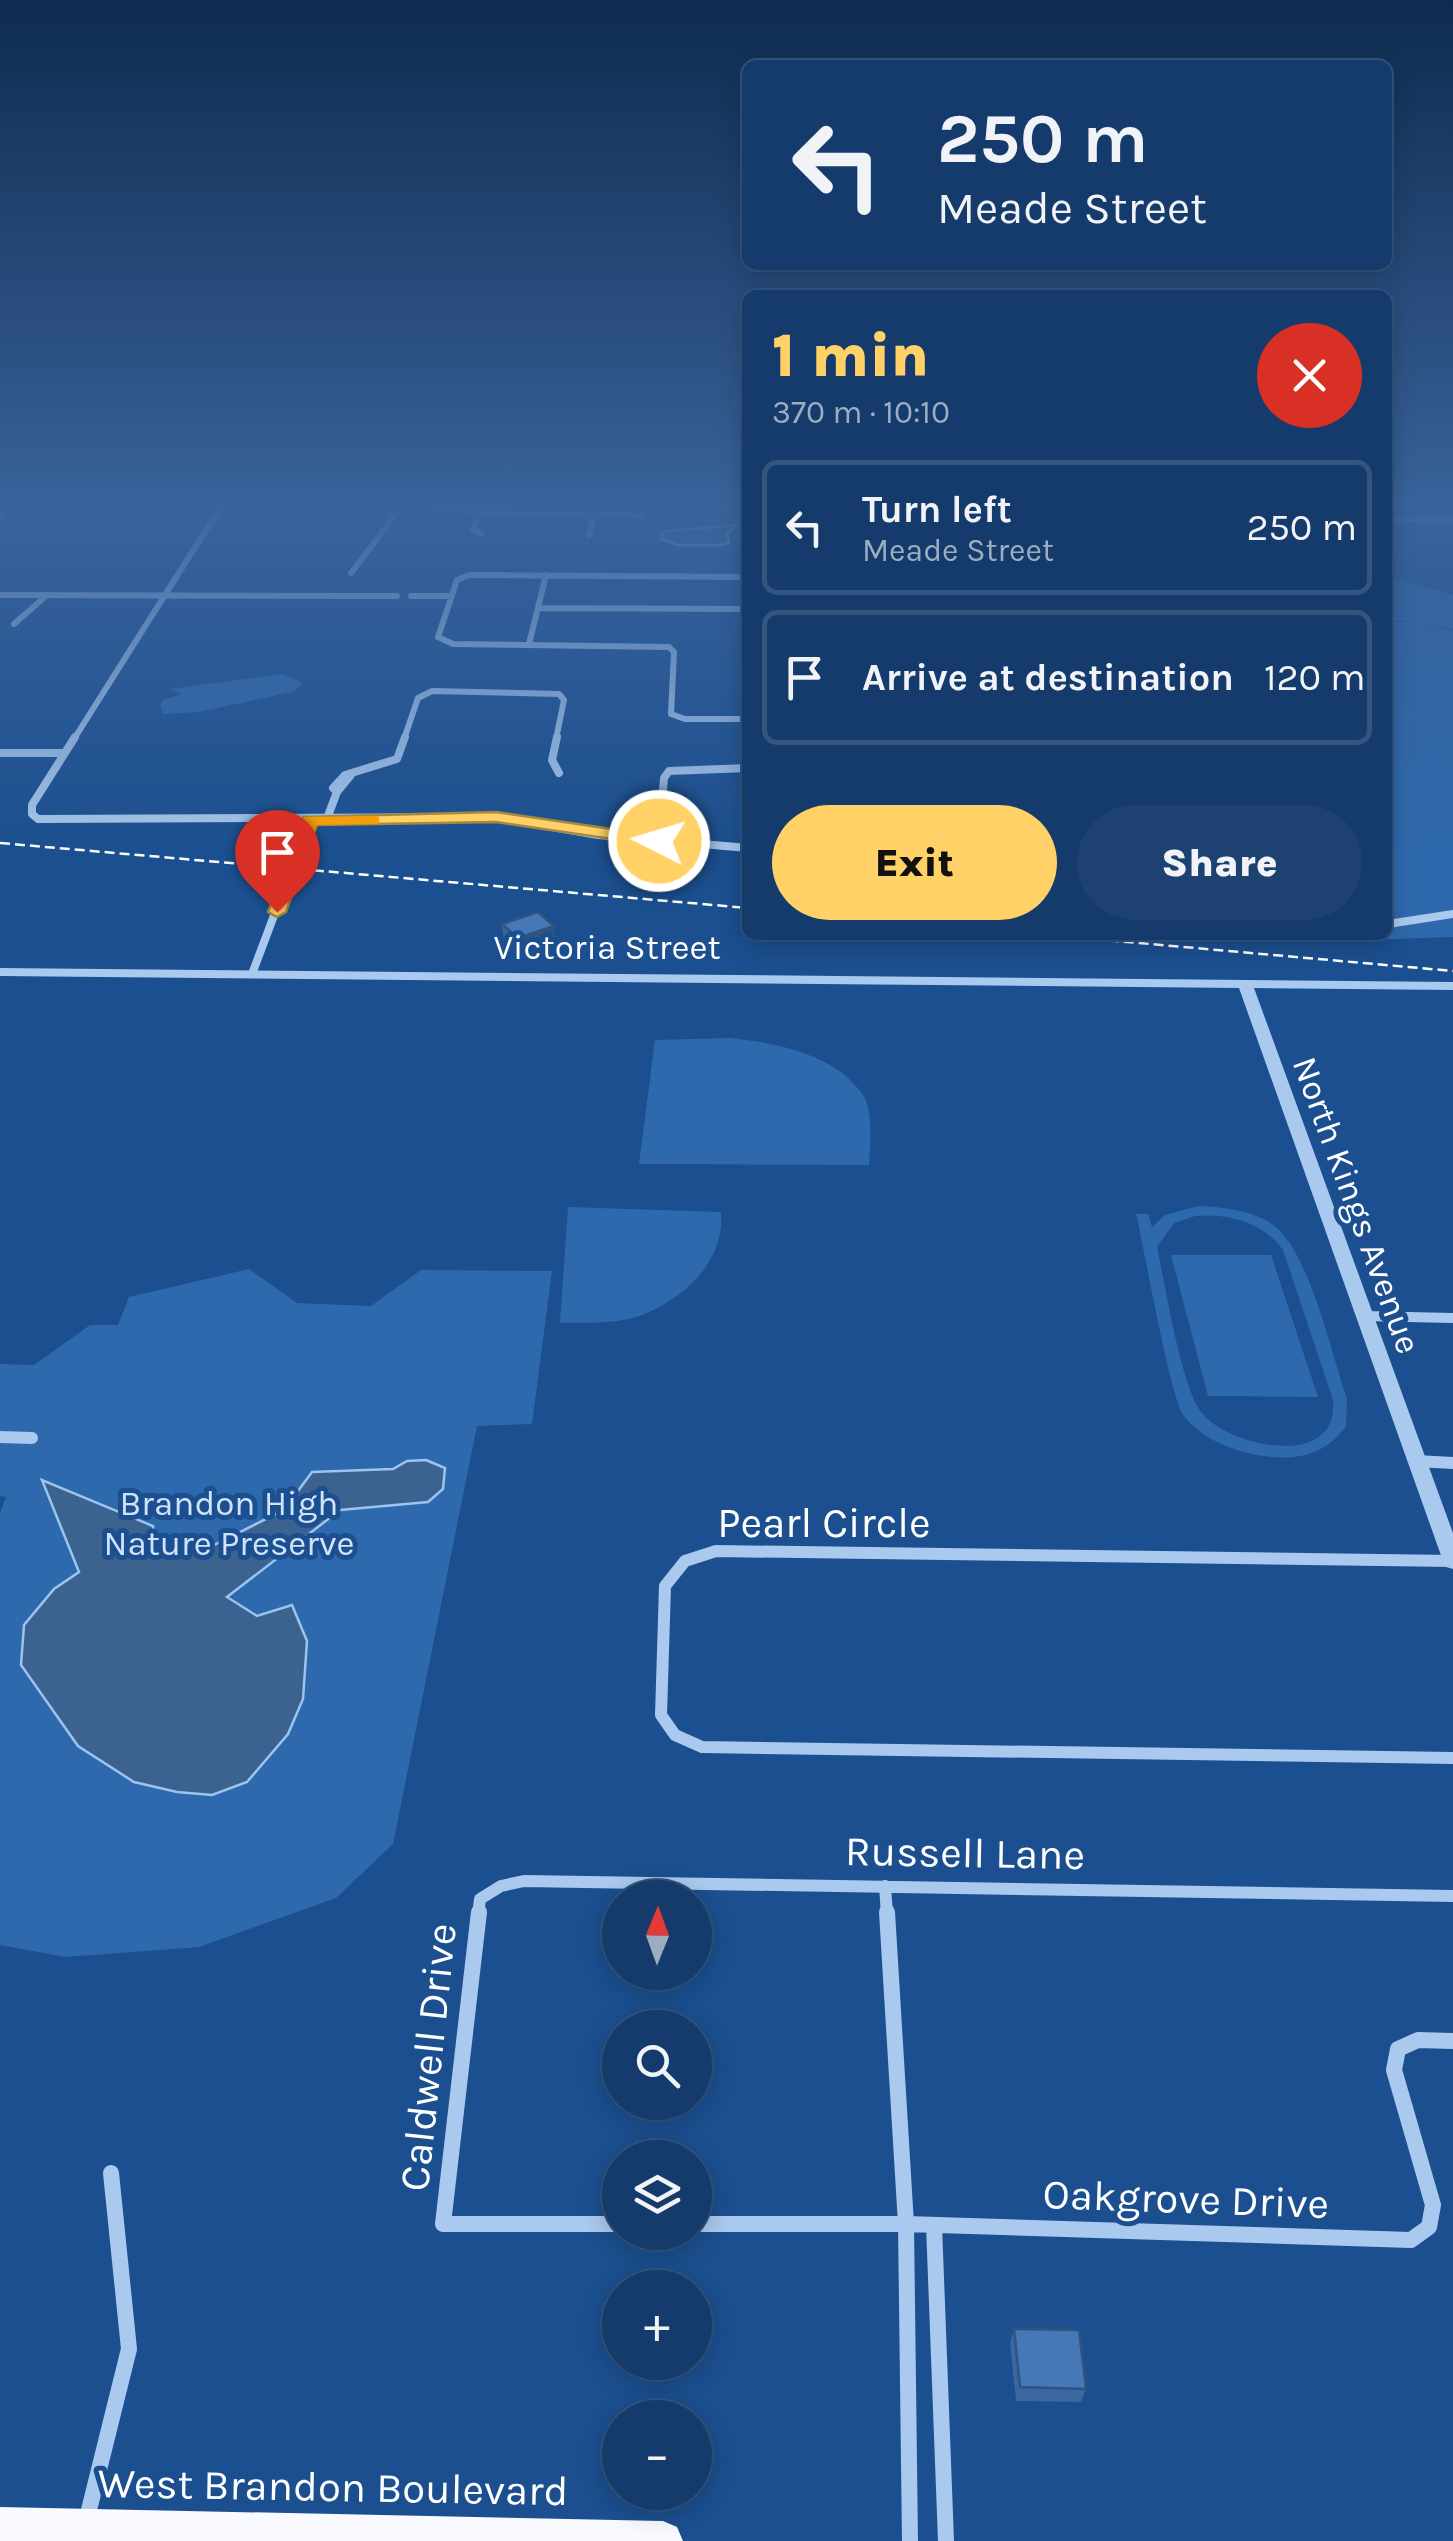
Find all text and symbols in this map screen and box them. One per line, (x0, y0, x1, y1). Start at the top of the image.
text: 250 m (937, 98, 1149, 180)
icon: left (772, 100, 902, 230)
text: Meade Street (937, 182, 1207, 234)
text: 1 min (772, 321, 929, 391)
button: close (1257, 323, 1362, 428)
text: 370 m · 10:10 (772, 394, 950, 431)
text: Turn left (862, 487, 1012, 532)
icon: left (777, 500, 832, 555)
text: 250 m (1246, 505, 1357, 550)
text: Meade Street (862, 532, 1054, 569)
icon: arrive (777, 650, 832, 705)
text: Arrive at destination (862, 655, 1234, 700)
text: 120 m (1264, 655, 1366, 700)
position arrow (607, 789, 711, 893)
button: Exit (772, 805, 1057, 920)
button: Share (1077, 805, 1362, 920)
pin (235, 810, 320, 913)
icon: arrive (250, 825, 305, 880)
street label: Victoria Street (493, 927, 721, 968)
street label: North Kings Avenue (1284, 1051, 1429, 1359)
park label: Brandon High Nature Preserve (103, 1483, 355, 1564)
street label: Pearl Circle (717, 1498, 931, 1548)
street label: Russell Lane (845, 1826, 1085, 1880)
north arrow (602, 1880, 712, 1990)
map controls (602, 1880, 712, 2510)
street label: Caldwell Drive (389, 1921, 467, 2194)
button: search (602, 2010, 712, 2120)
button: layers (602, 2140, 712, 2250)
street label: Oakgrove Drive (1042, 2169, 1330, 2229)
button: + (602, 2270, 712, 2380)
button: − (602, 2400, 712, 2510)
street label: West Brandon Boulevard (97, 2458, 569, 2516)

